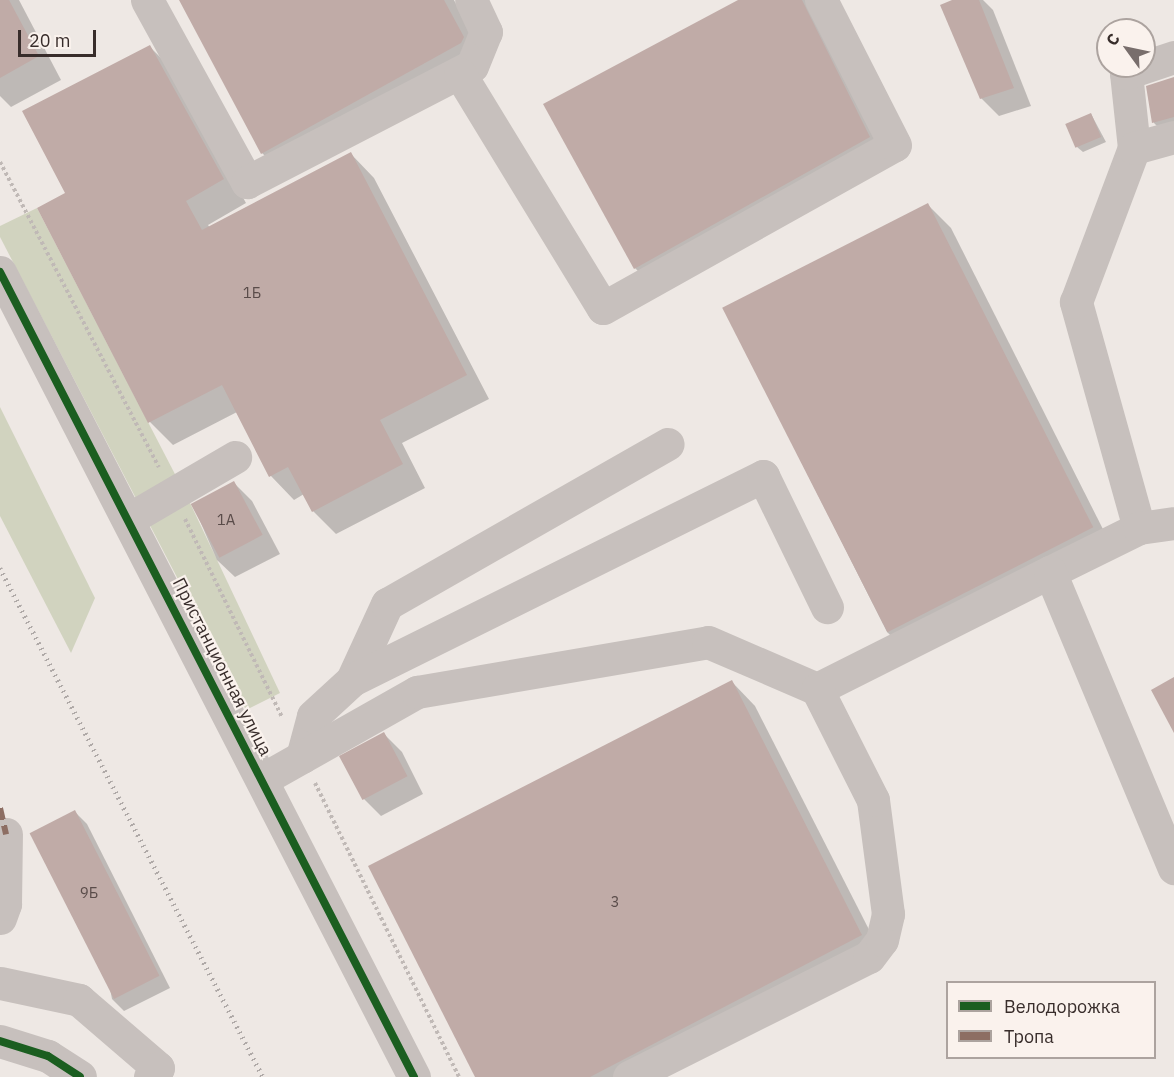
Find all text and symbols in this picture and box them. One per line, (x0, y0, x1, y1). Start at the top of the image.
scale bar (21, 18, 99, 56)
north arrow (1096, 18, 1156, 78)
text: 20 m (29, 29, 71, 52)
text: С (1101, 29, 1124, 49)
house number: 1Б (243, 284, 261, 302)
house number: 1А (217, 511, 235, 529)
street label: Пристанционная улица (168, 574, 276, 760)
house number: 9Б (80, 884, 98, 902)
house number: 3 (611, 893, 619, 911)
legend (946, 981, 1156, 1059)
text: Велодорожка (1004, 995, 1120, 1018)
text: Тропа (1004, 1025, 1054, 1048)

